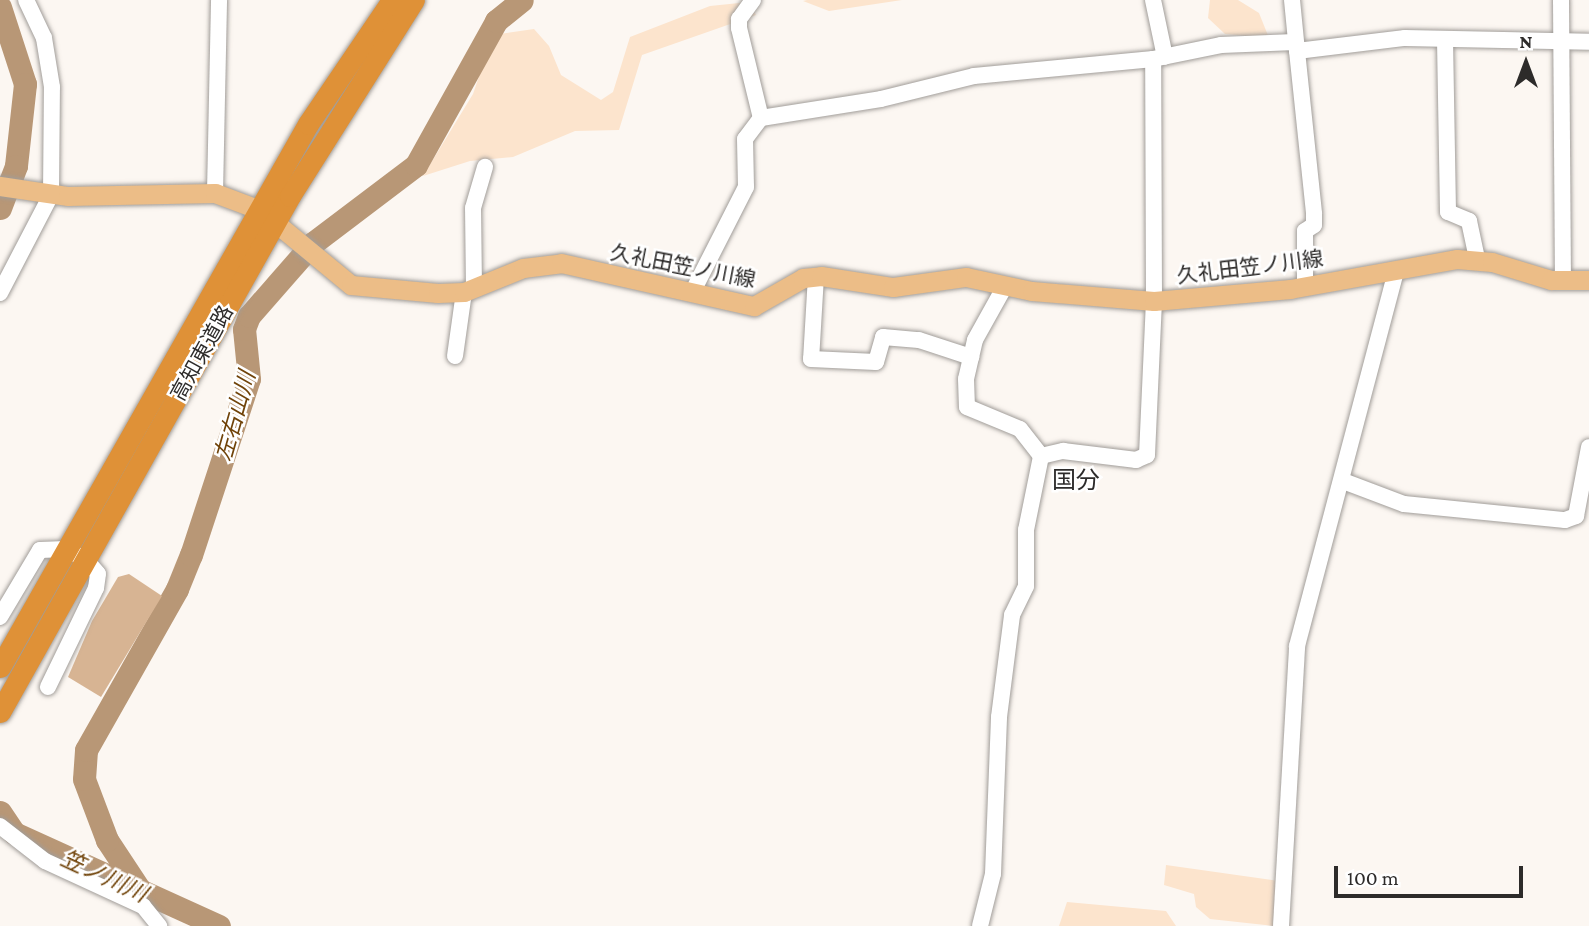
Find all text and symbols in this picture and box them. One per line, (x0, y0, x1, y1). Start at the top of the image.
north arrow (1491, 28, 1561, 98)
text: N (1520, 31, 1532, 52)
street label: 久礼田笠ノ川線 (608, 240, 758, 292)
street label: 久礼田笠ノ川線 (1176, 246, 1324, 288)
street label: 高知東道路 (166, 301, 238, 405)
water label: 左右山川 (209, 368, 261, 464)
district label: 国分 (1052, 466, 1100, 494)
water label: 笠ノ川川 (56, 844, 152, 908)
scale bar (1337, 852, 1526, 896)
text: 100 m (1347, 866, 1399, 890)

